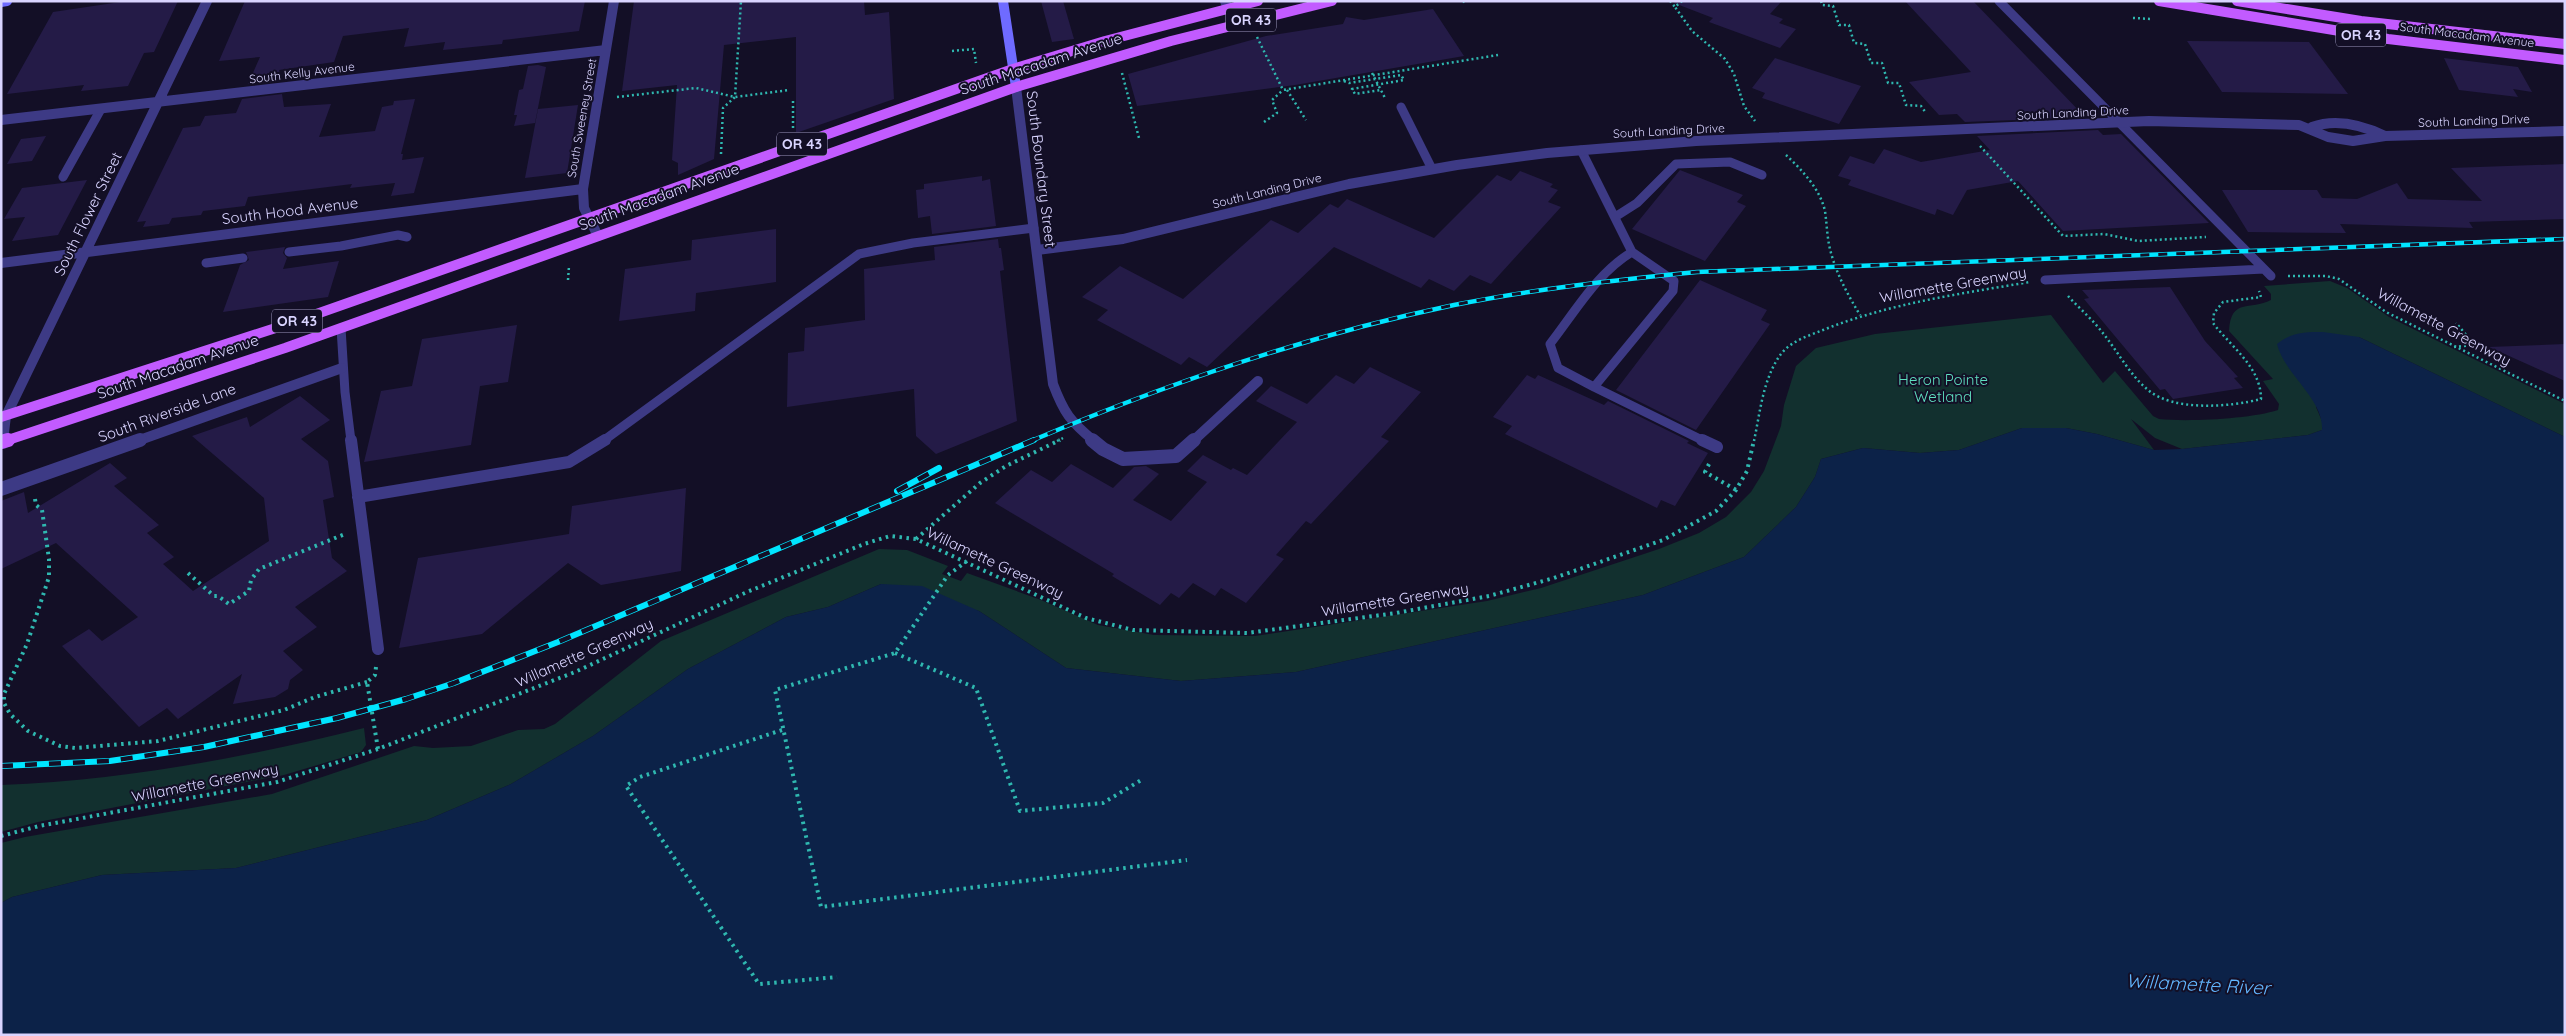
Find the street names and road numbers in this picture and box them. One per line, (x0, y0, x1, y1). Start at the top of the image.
road number: OR 43 (1226, 8, 1276, 32)
street label: South Macadam Avenue (2399, 19, 2535, 50)
road number: OR 43 (2336, 24, 2386, 46)
street label: South Macadam Avenue (957, 28, 1124, 99)
street label: South Sweeney Street (564, 57, 599, 179)
street label: South Kelly Avenue (248, 59, 356, 86)
street label: South Boundary Street (1022, 90, 1061, 248)
street label: South Landing Drive (2017, 102, 2130, 123)
street label: South Landing Drive (2418, 111, 2530, 130)
street label: South Landing Drive (1613, 120, 1726, 141)
road number: OR 43 (777, 132, 827, 156)
street label: South Flower Street (49, 149, 126, 279)
street label: South Macadam Avenue (576, 159, 742, 234)
street label: South Landing Drive (1211, 170, 1323, 211)
street label: South Hood Avenue (221, 193, 359, 228)
street label: Willamette Greenway (1878, 262, 2028, 307)
street label: Willamette Greenway (2374, 283, 2514, 370)
road number: OR 43 (272, 310, 322, 332)
street label: South Macadam Avenue (95, 330, 261, 403)
street label: South Riverside Lane (95, 379, 238, 446)
street label: Willamette Greenway (924, 522, 1067, 603)
street label: Willamette Greenway (1320, 578, 1470, 621)
street label: Willamette Greenway (512, 614, 656, 692)
street label: Willamette Greenway (130, 759, 280, 806)

